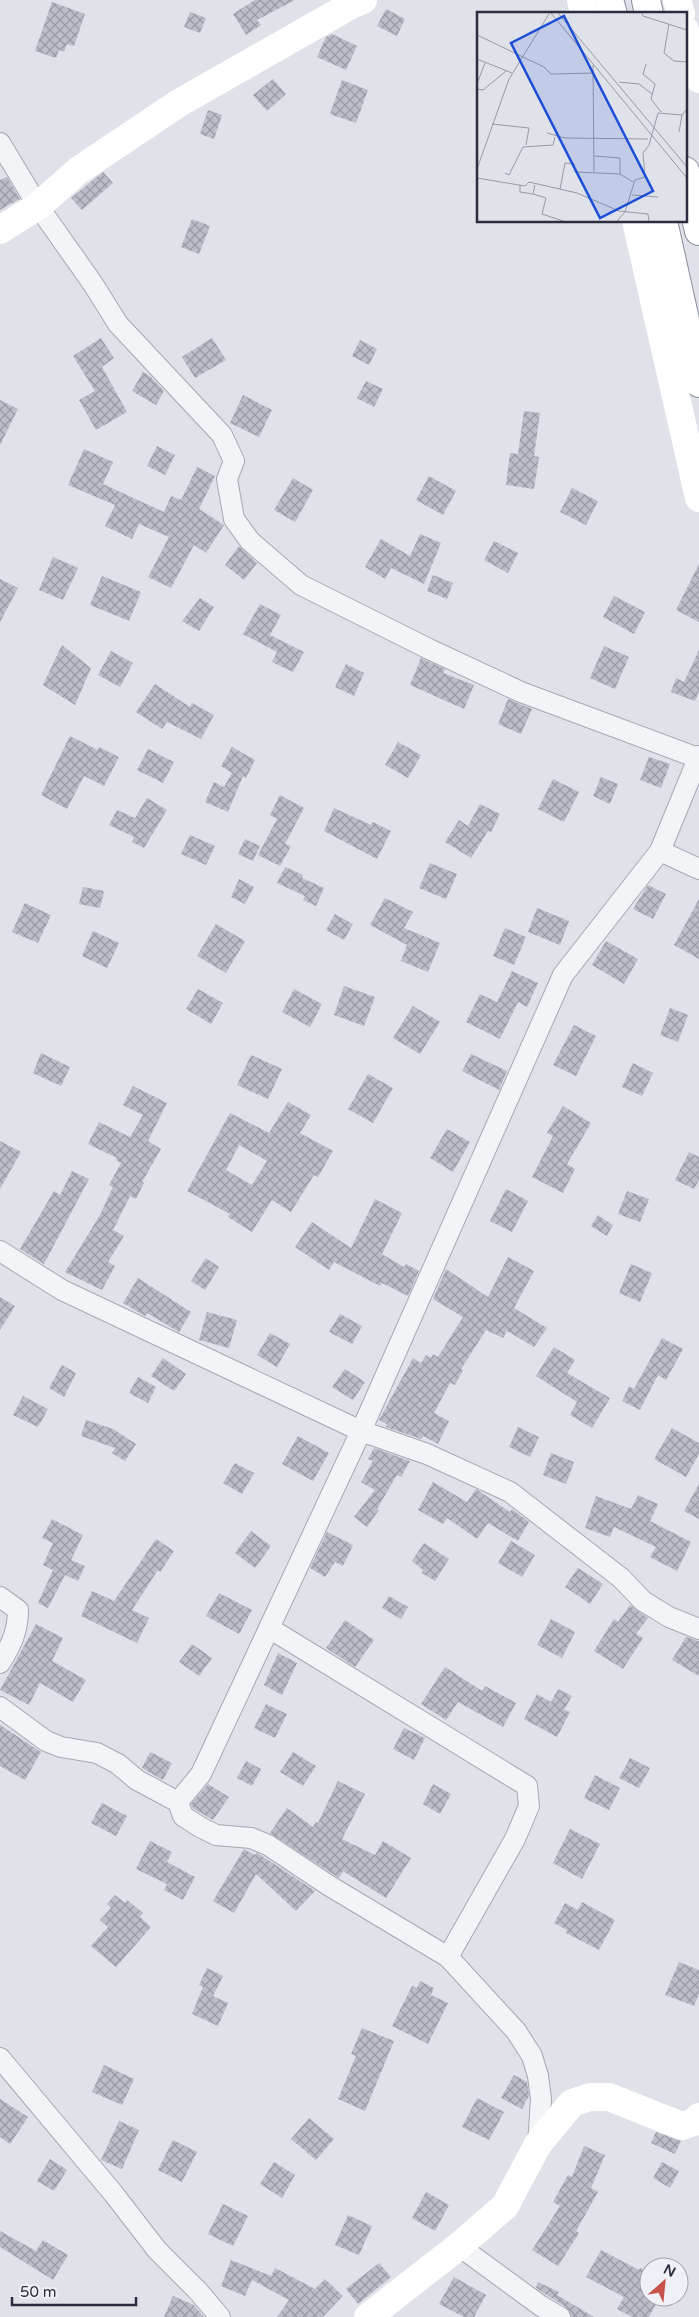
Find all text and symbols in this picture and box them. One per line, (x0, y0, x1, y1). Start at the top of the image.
inset map (477, 12, 686, 222)
north arrow (639, 2257, 689, 2307)
text: N (661, 2261, 679, 2281)
scale bar (12, 2274, 136, 2306)
text: 50 m (20, 2283, 57, 2301)

